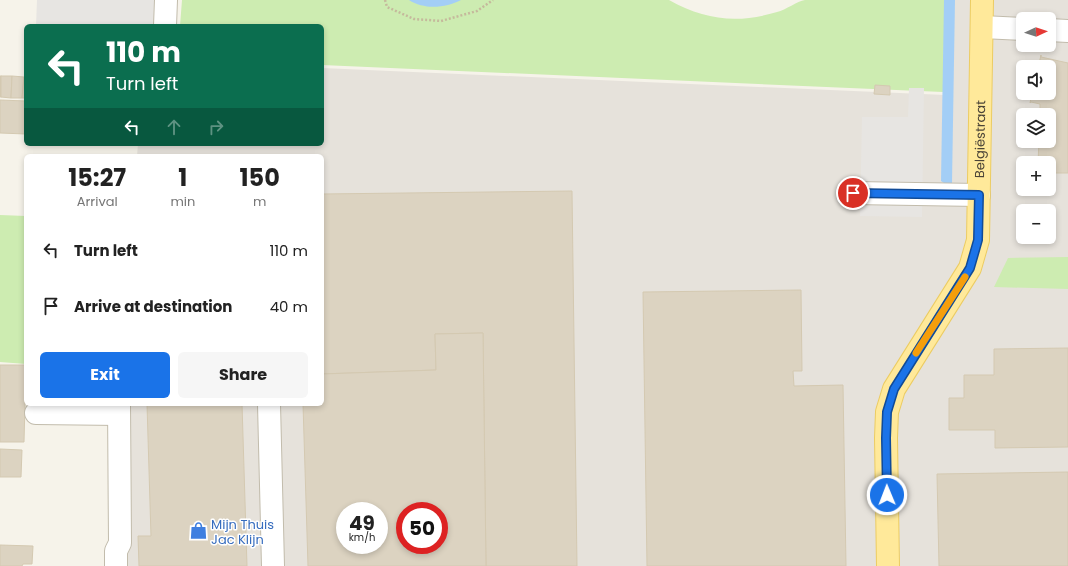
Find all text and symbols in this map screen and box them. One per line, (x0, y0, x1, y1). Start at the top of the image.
north arrow (1016, 12, 1056, 52)
map controls (1016, 12, 1056, 244)
text: 110 m (106, 33, 181, 72)
icon: left (40, 40, 92, 92)
button: sound (1016, 60, 1056, 100)
text: Turn left (106, 71, 178, 96)
street label: Belgiëstraat (970, 100, 990, 178)
button: layers (1016, 108, 1056, 148)
icon: left (121, 116, 143, 138)
icon: ahead (163, 116, 185, 138)
icon: right (205, 116, 227, 138)
button: + (1016, 156, 1056, 196)
text: 15:27 (68, 161, 126, 194)
text: 1 (178, 161, 187, 194)
text: 150 (240, 161, 280, 194)
pin (836, 176, 870, 210)
icon: arrive (842, 182, 864, 204)
text: Arrival (77, 192, 118, 211)
text: min (170, 192, 195, 211)
text: m (253, 192, 266, 211)
button: − (1016, 204, 1056, 244)
icon: left (40, 239, 62, 261)
text: Turn left (74, 240, 138, 261)
text: 110 m (270, 240, 308, 261)
icon: arrive (40, 295, 62, 317)
text: Arrive at destination (74, 296, 232, 317)
text: 40 m (270, 296, 308, 317)
button: Exit (40, 352, 170, 398)
button: Share (178, 352, 308, 398)
position arrow (866, 474, 908, 516)
speed limit sign: 50 (396, 502, 448, 554)
text: 49 (349, 509, 375, 537)
place label: Mijn Thuis Jac Klijn (211, 515, 274, 549)
shop icon: Mijn Thuis Jac Klijn (188, 521, 208, 541)
text: km/h (349, 530, 375, 545)

